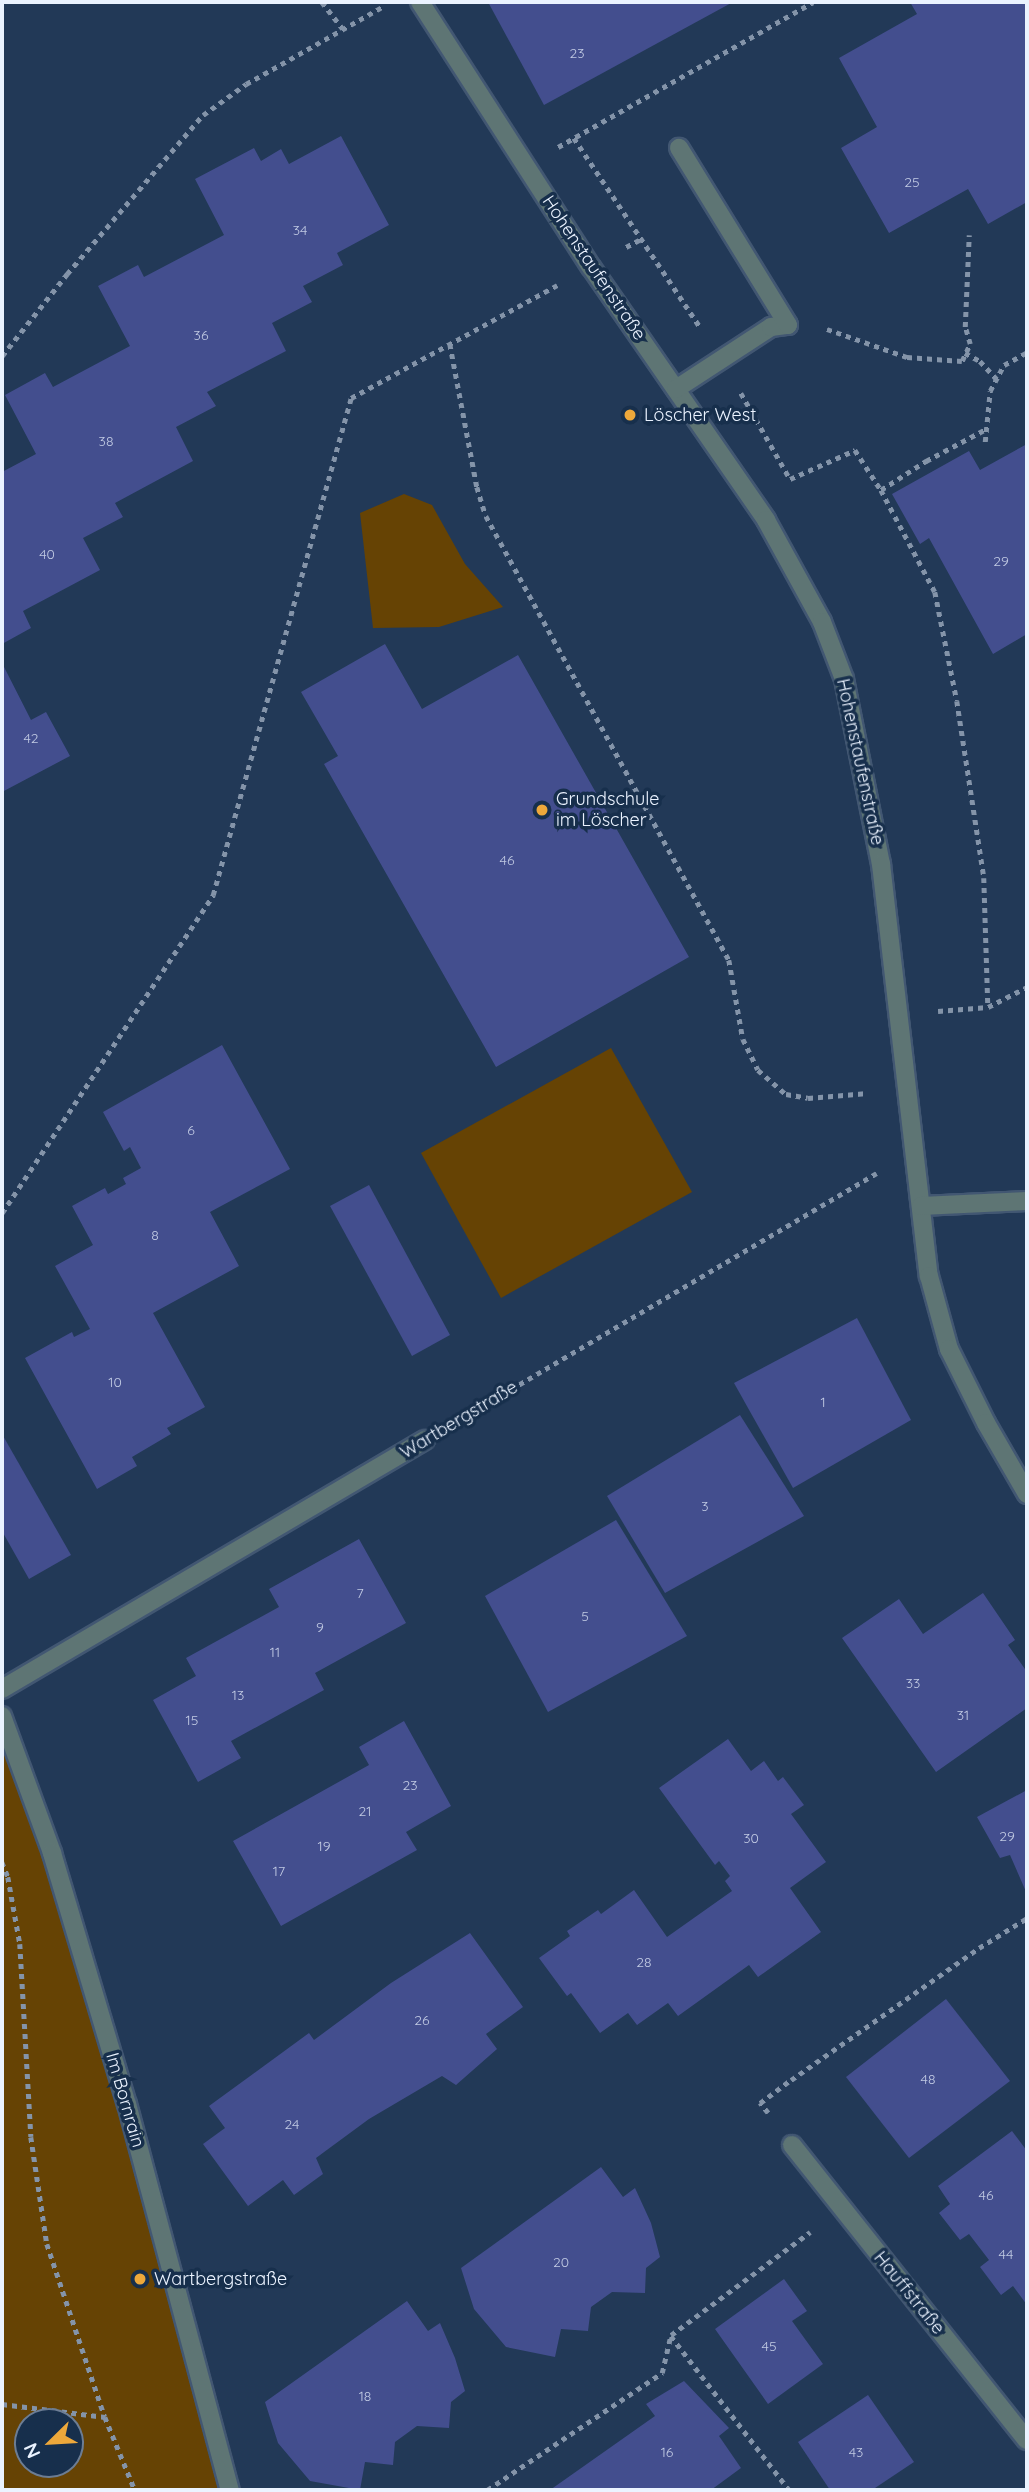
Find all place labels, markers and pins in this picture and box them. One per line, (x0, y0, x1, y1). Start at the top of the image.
place label: Löscher West (644, 404, 756, 426)
marker: Löscher West (622, 407, 638, 423)
place label: Grundschule im Löscher (556, 789, 659, 832)
marker: Grundschule im Löscher (534, 802, 550, 818)
place label: Wartbergstraße (154, 2268, 287, 2290)
marker: Wartbergstraße (132, 2271, 148, 2287)

